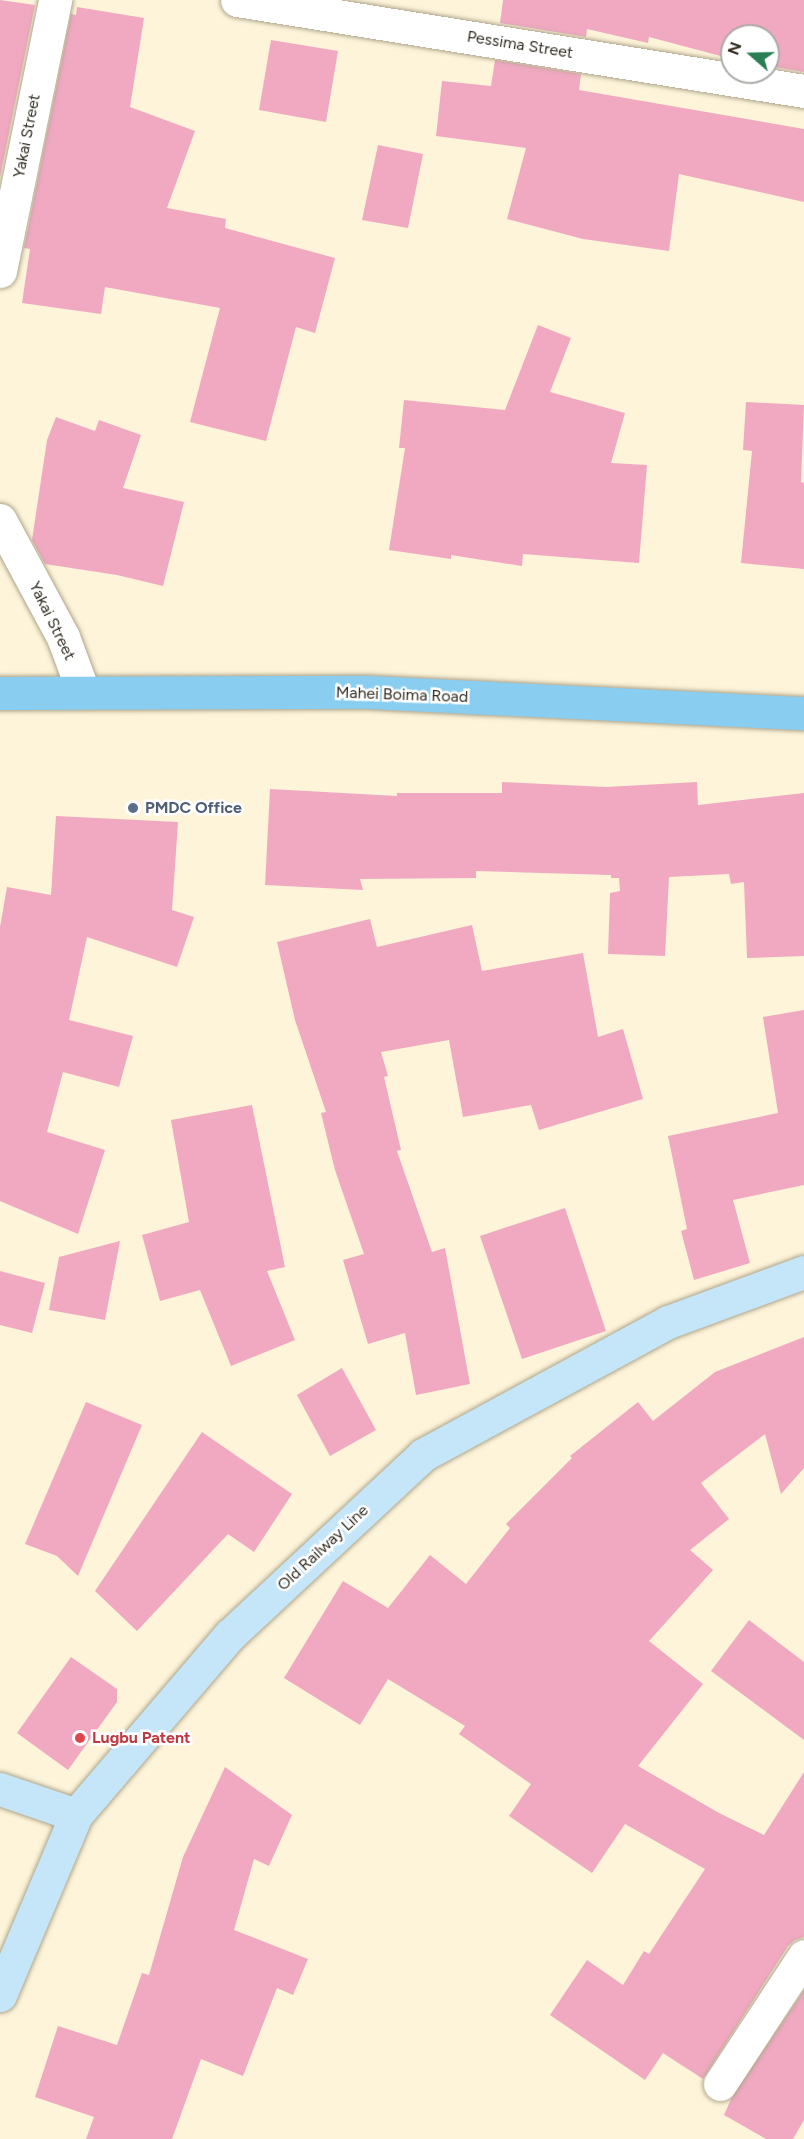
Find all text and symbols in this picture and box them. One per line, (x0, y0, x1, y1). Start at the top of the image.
north arrow (720, 24, 780, 84)
street label: Pessima Street (466, 27, 574, 63)
text: N (723, 39, 746, 57)
street label: Yakai Street (9, 92, 45, 180)
street label: Yakai Street (25, 579, 79, 663)
street label: Mahei Boima Road (336, 683, 468, 707)
place label: PMDC Office (145, 798, 242, 818)
marker: PMDC Office (126, 801, 140, 815)
street label: Old Railway Line (274, 1501, 372, 1595)
place label: Lugbu Patent (92, 1728, 190, 1748)
marker: Lugbu Patent (73, 1731, 87, 1745)

